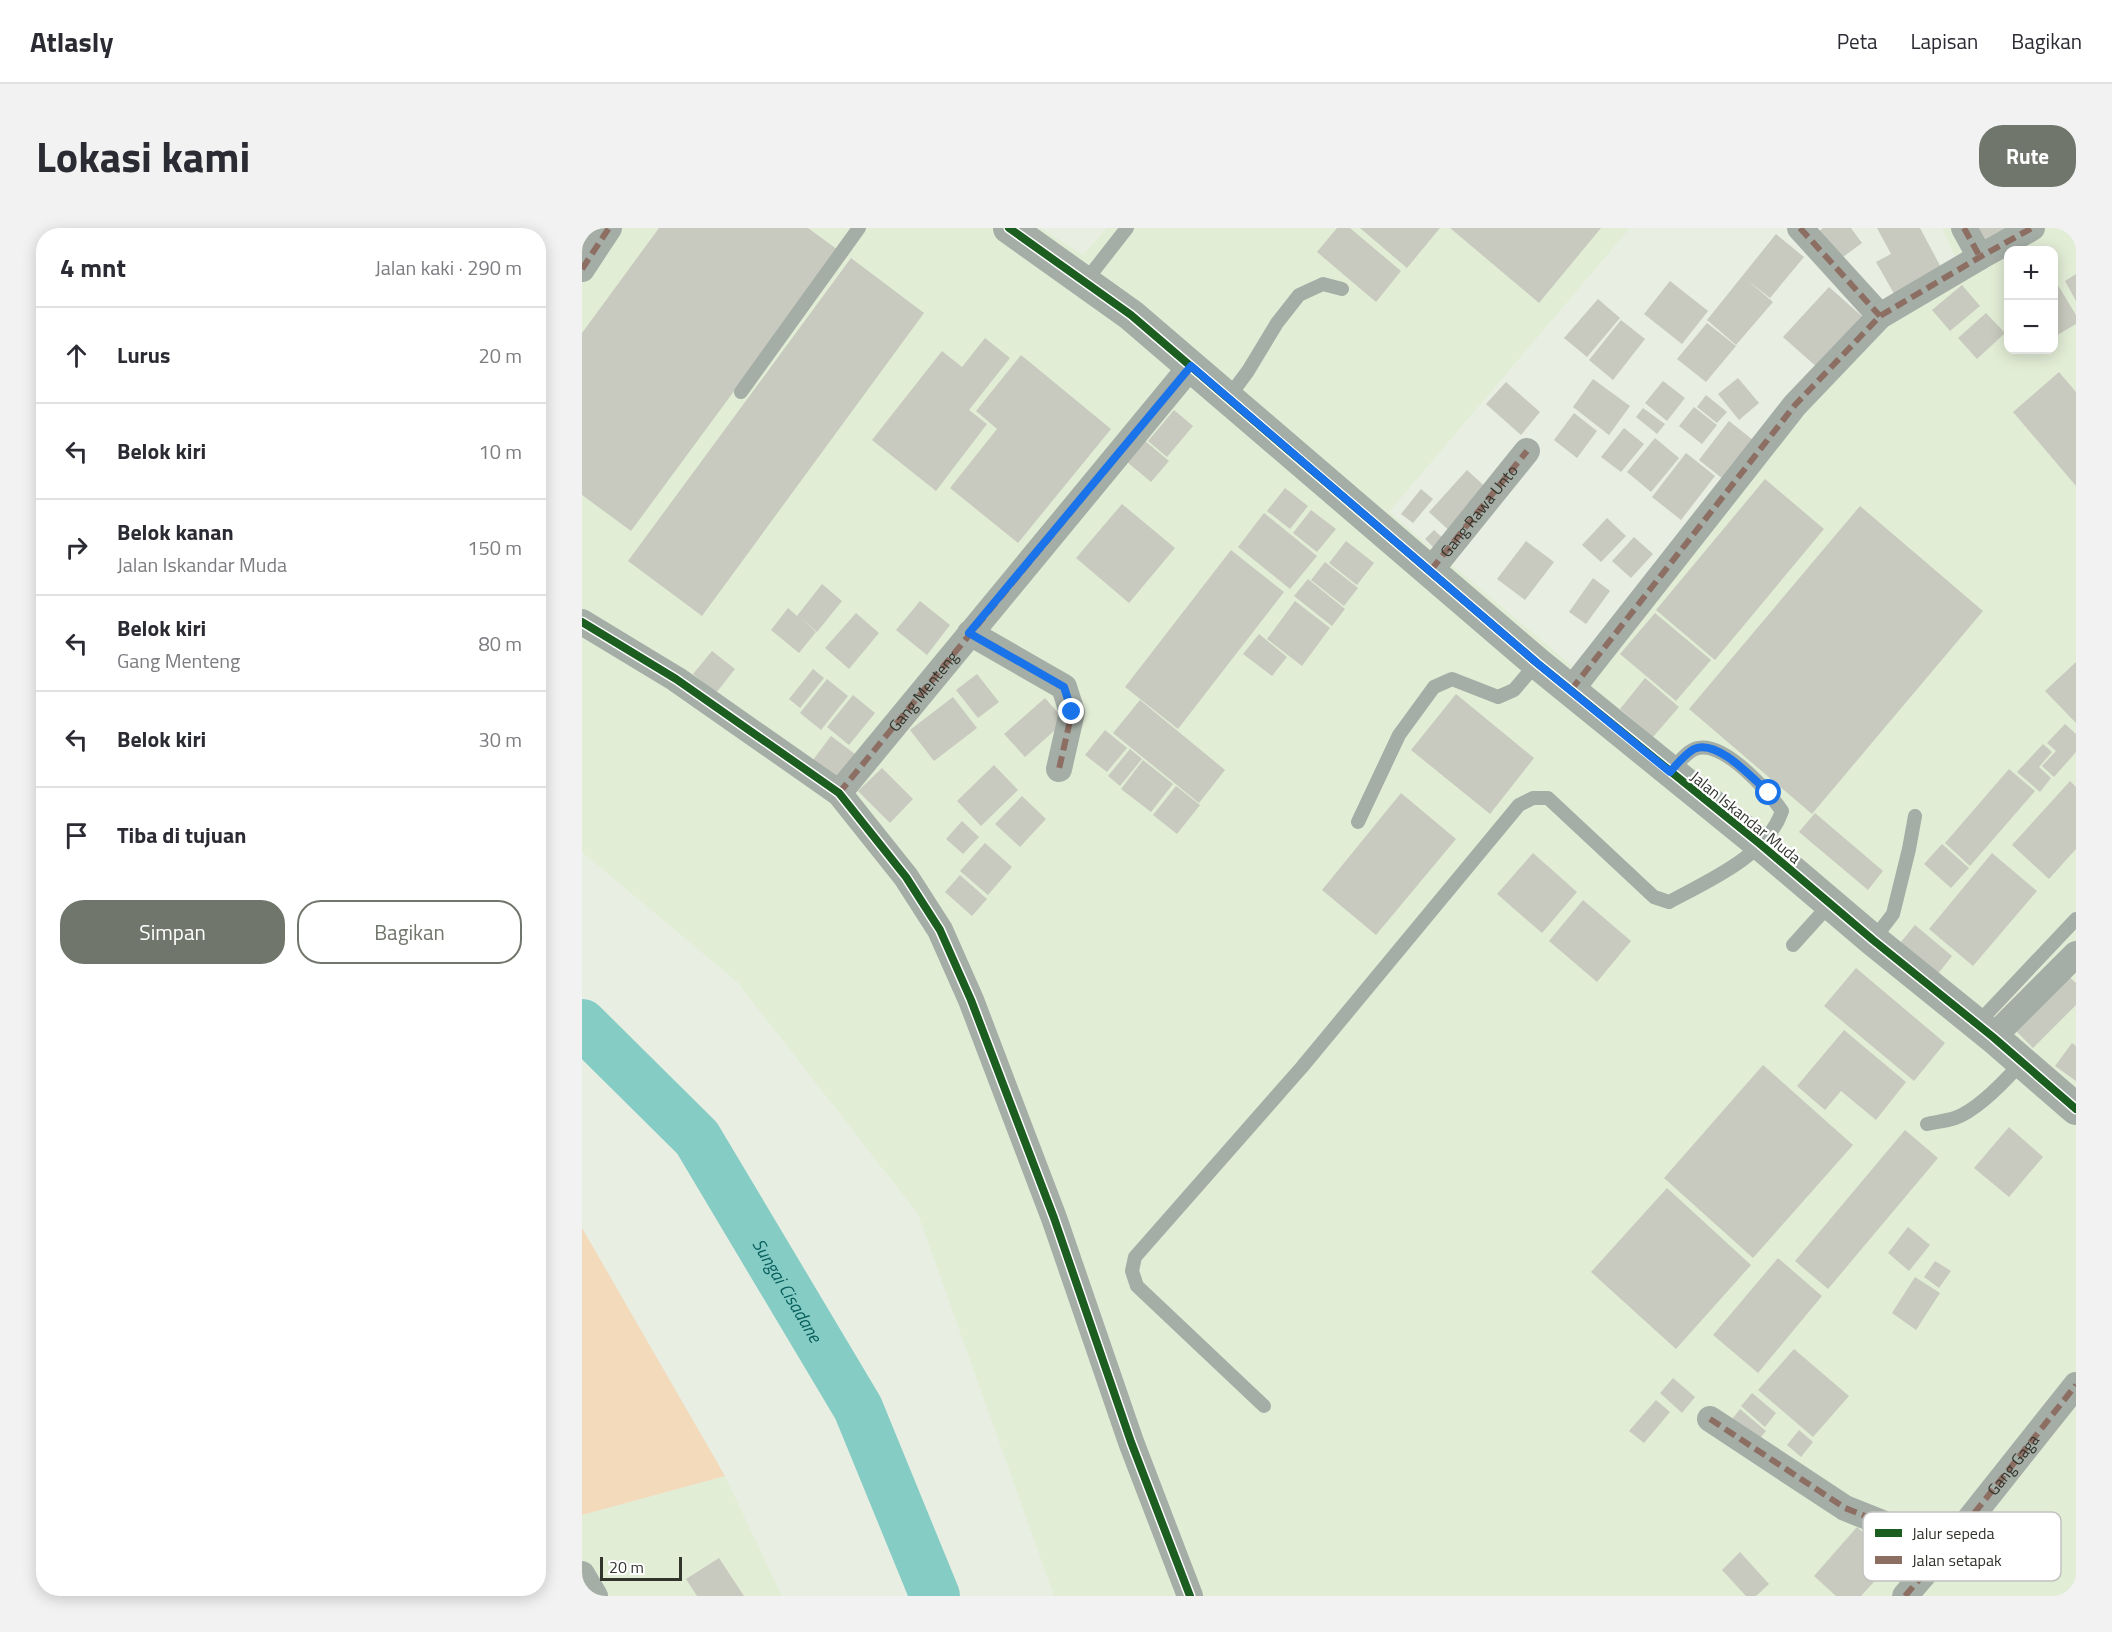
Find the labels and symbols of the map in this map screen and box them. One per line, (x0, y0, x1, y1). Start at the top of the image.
street label: Gang Rawa Unto (1434, 459, 1523, 562)
street label: Gang Menteng (882, 645, 964, 737)
route end (1058, 698, 1084, 724)
street label: Jalan Iskandar Muda (1686, 765, 1806, 869)
route start (1755, 779, 1781, 805)
water label: Sungai Cisadane (746, 1233, 830, 1349)
street label: Gang Gaga (1981, 1429, 2045, 1500)
legend (1863, 1512, 2061, 1581)
text: Jalur sepeda (1912, 1521, 1994, 1545)
text: Jalan setapak (1912, 1548, 2002, 1572)
scale bar (600, 1554, 682, 1582)

